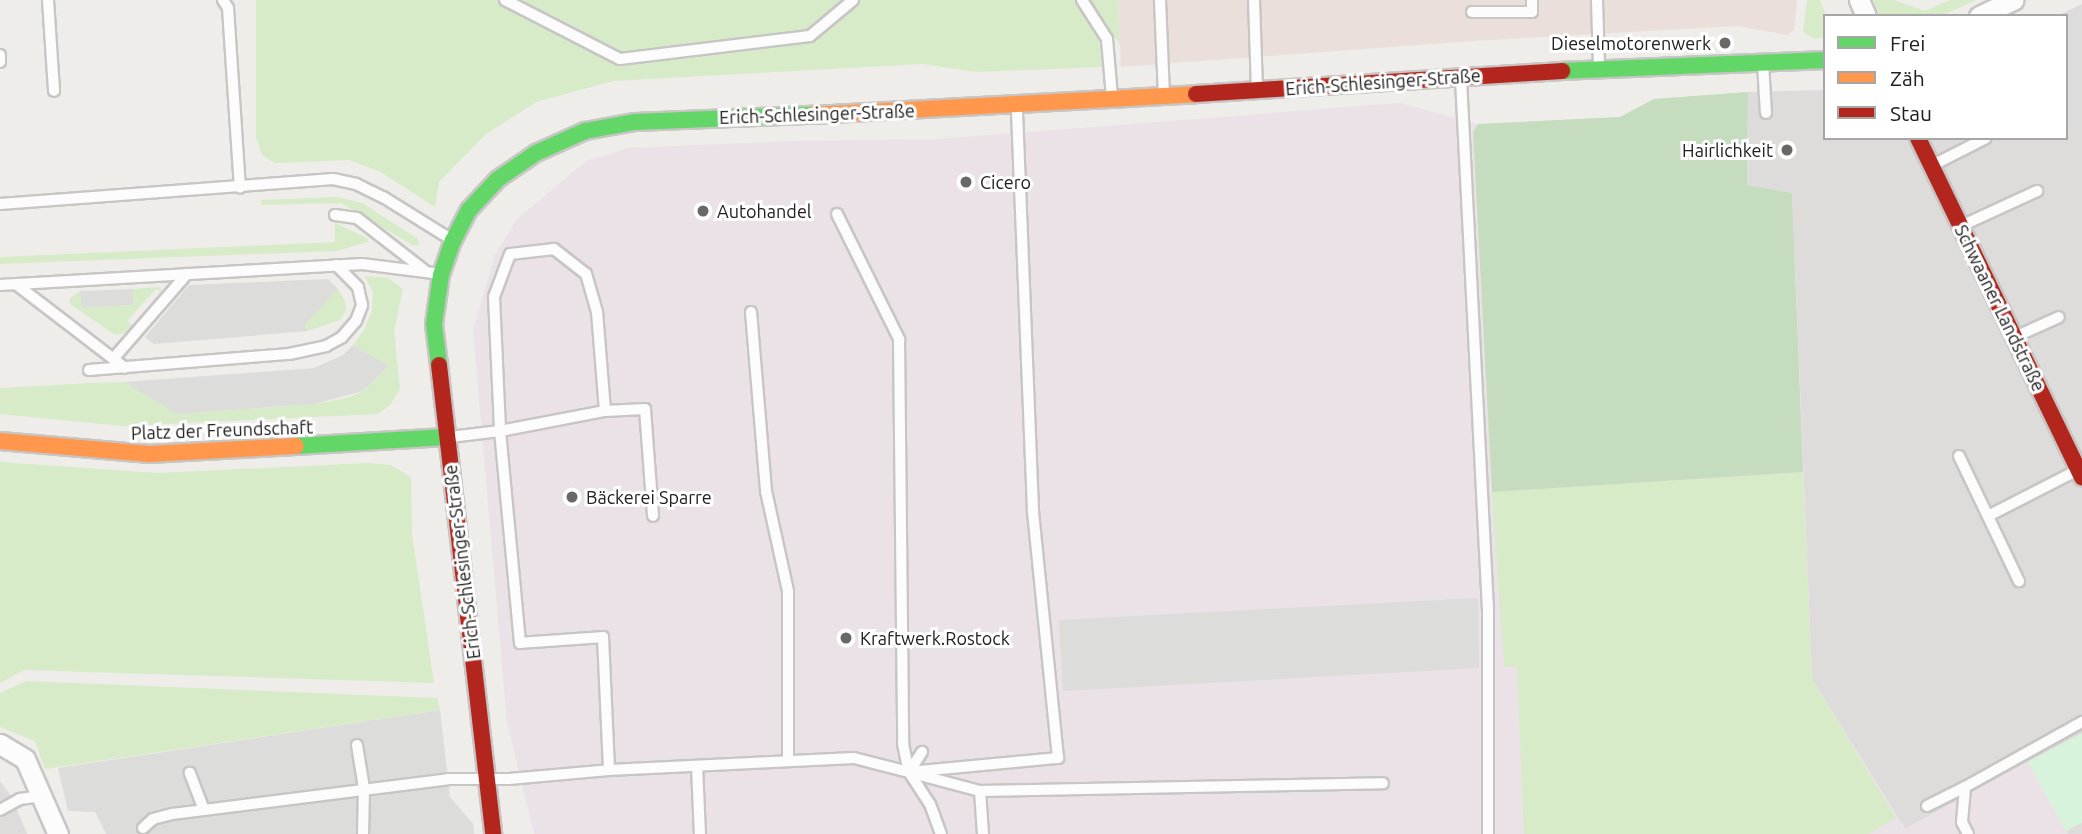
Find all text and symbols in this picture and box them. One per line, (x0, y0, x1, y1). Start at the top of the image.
legend (1823, 14, 2068, 140)
text: Frei (1890, 31, 1925, 55)
place label: Dieselmotorenwerk (1551, 32, 1711, 54)
marker: Dieselmotorenwerk (1717, 35, 1733, 51)
street label: Erich-Schlesinger-Straße (1285, 64, 1481, 100)
text: Zäh (1890, 66, 1925, 90)
street label: Erich-Schlesinger-Straße (719, 100, 915, 128)
text: Stau (1890, 101, 1932, 125)
place label: Hairlichkeit (1682, 139, 1773, 161)
marker: Hairlichkeit (1779, 142, 1795, 158)
place label: Cicero (980, 171, 1031, 193)
marker: Cicero (958, 174, 974, 190)
place label: Autohandel (717, 200, 812, 222)
marker: Autohandel (695, 203, 711, 219)
street label: Schwaaner Landstraße (1950, 221, 2050, 395)
street label: Platz der Freundschaft (131, 416, 313, 444)
street label: Erich-Schlesinger-Straße (439, 464, 485, 660)
place label: Bäckerei Sparre (586, 486, 712, 508)
marker: Bäckerei Sparre (564, 489, 580, 505)
place label: Kraftwerk.Rostock (860, 627, 1010, 649)
marker: Kraftwerk.Rostock (838, 630, 854, 646)

